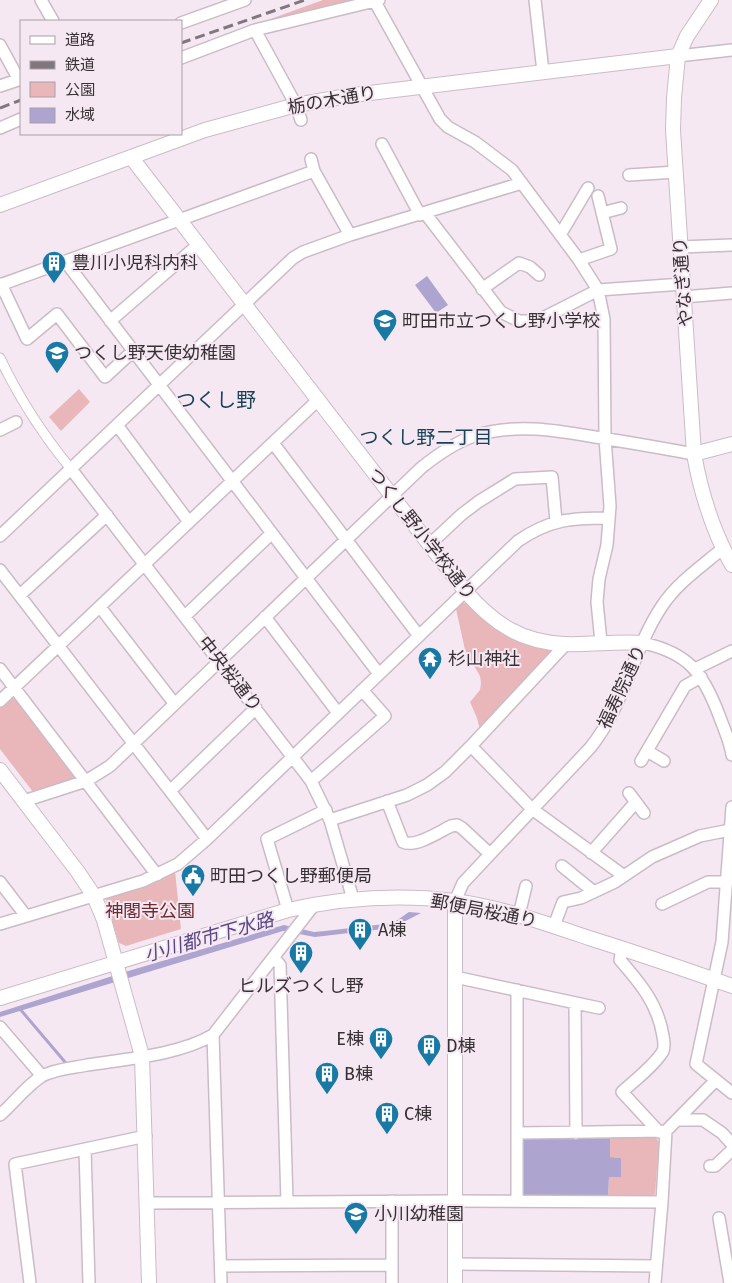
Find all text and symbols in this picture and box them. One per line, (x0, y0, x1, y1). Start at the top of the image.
legend (20, 20, 182, 135)
text: 道路 (65, 31, 95, 49)
text: 鉄道 (65, 56, 95, 74)
text: 公園 (65, 81, 95, 99)
street label: 栃の木通り (286, 81, 378, 119)
text: 水域 (65, 106, 95, 124)
street label: やなぎ通り (669, 236, 697, 328)
building icon: 豊川小児科内科 (41, 250, 67, 284)
place label: 豊川小児科内科 (72, 252, 198, 274)
school or university icon: 町田市立つくし野小学校 (372, 308, 398, 342)
place label: 町田市立つくし野小学校 (402, 310, 600, 332)
school or university icon: つくし野天使幼稚園 (44, 340, 70, 374)
place label: つくし野天使幼稚園 (74, 342, 236, 364)
district label: つくし野 (176, 388, 256, 412)
district label: つくし野二丁目 (359, 426, 493, 449)
street label: つくし野小学校通り (363, 463, 481, 605)
street label: 中央桜通り (194, 632, 266, 716)
street label: 福寿院通り (593, 642, 651, 732)
temple icon: 杉山神社 (417, 646, 443, 680)
place label: 杉山神社 (448, 648, 520, 670)
public building icon: 町田つくし野郵便局 (180, 863, 206, 897)
place label: 町田つくし野郵便局 (210, 865, 372, 887)
street label: 郵便局桜通り (429, 890, 539, 932)
park label: 神閣寺公園 (105, 900, 195, 922)
water label: 小川都市下水路 (142, 907, 278, 966)
building icon: A棟 (347, 917, 373, 951)
place label: A棟 (378, 919, 406, 941)
building icon: ヒルズつくし野 (288, 940, 314, 974)
place label: ヒルズつくし野 (238, 975, 364, 997)
building icon: E棟 (368, 1026, 394, 1060)
place label: E棟 (336, 1028, 364, 1050)
building icon: D棟 (416, 1033, 442, 1067)
place label: D棟 (446, 1035, 476, 1057)
building icon: B棟 (314, 1061, 340, 1095)
place label: B棟 (344, 1063, 373, 1085)
building icon: C棟 (374, 1101, 400, 1135)
place label: C棟 (404, 1103, 432, 1125)
school or university icon: 小川幼稚園 (343, 1201, 369, 1235)
place label: 小川幼稚園 (374, 1203, 464, 1225)

